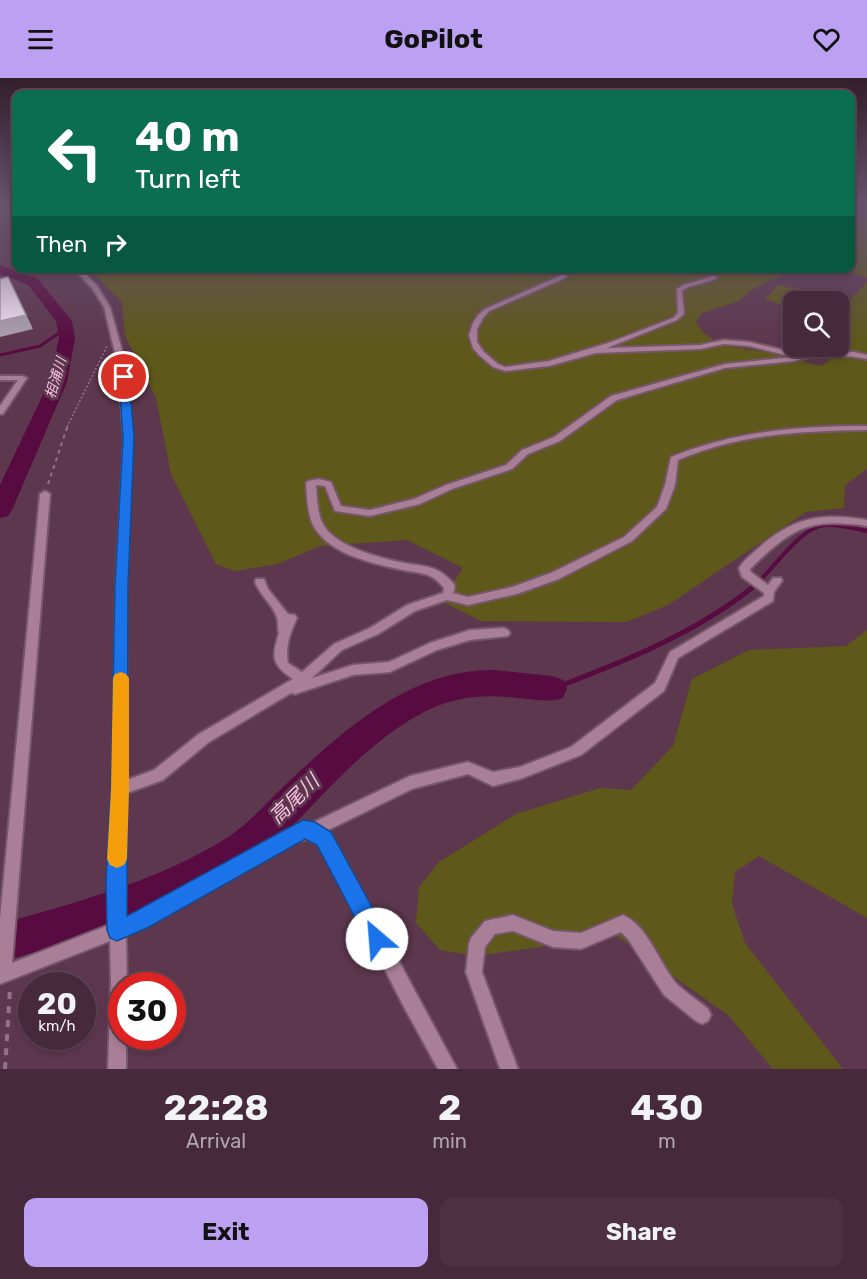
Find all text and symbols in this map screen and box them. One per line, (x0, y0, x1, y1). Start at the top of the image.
icon: menu (24, 23, 57, 56)
text: GoPilot (384, 23, 483, 55)
icon: heart (810, 23, 843, 56)
text: 40 m (135, 112, 240, 162)
icon: left (36, 114, 114, 192)
text: Turn left (135, 163, 240, 195)
icon: right (99, 228, 132, 261)
text: Then (36, 231, 87, 258)
map controls (783, 291, 849, 357)
button: search (783, 291, 849, 357)
pin (98, 351, 149, 402)
water label: 相浦川 (42, 354, 71, 401)
icon: arrive (107, 360, 140, 393)
water label: 高尾川 (264, 768, 325, 828)
position arrow (345, 907, 409, 971)
speed limit sign: 30 (108, 972, 186, 1050)
text: 20 (37, 986, 77, 1022)
text: km/h (38, 1017, 76, 1035)
text: 22:28 (164, 1086, 269, 1129)
text: 2 (438, 1086, 461, 1129)
text: 430 (631, 1086, 703, 1129)
text: Arrival (186, 1129, 246, 1153)
text: min (432, 1129, 467, 1153)
text: m (658, 1129, 676, 1153)
button: Exit (24, 1198, 428, 1267)
button: Share (440, 1198, 843, 1267)

